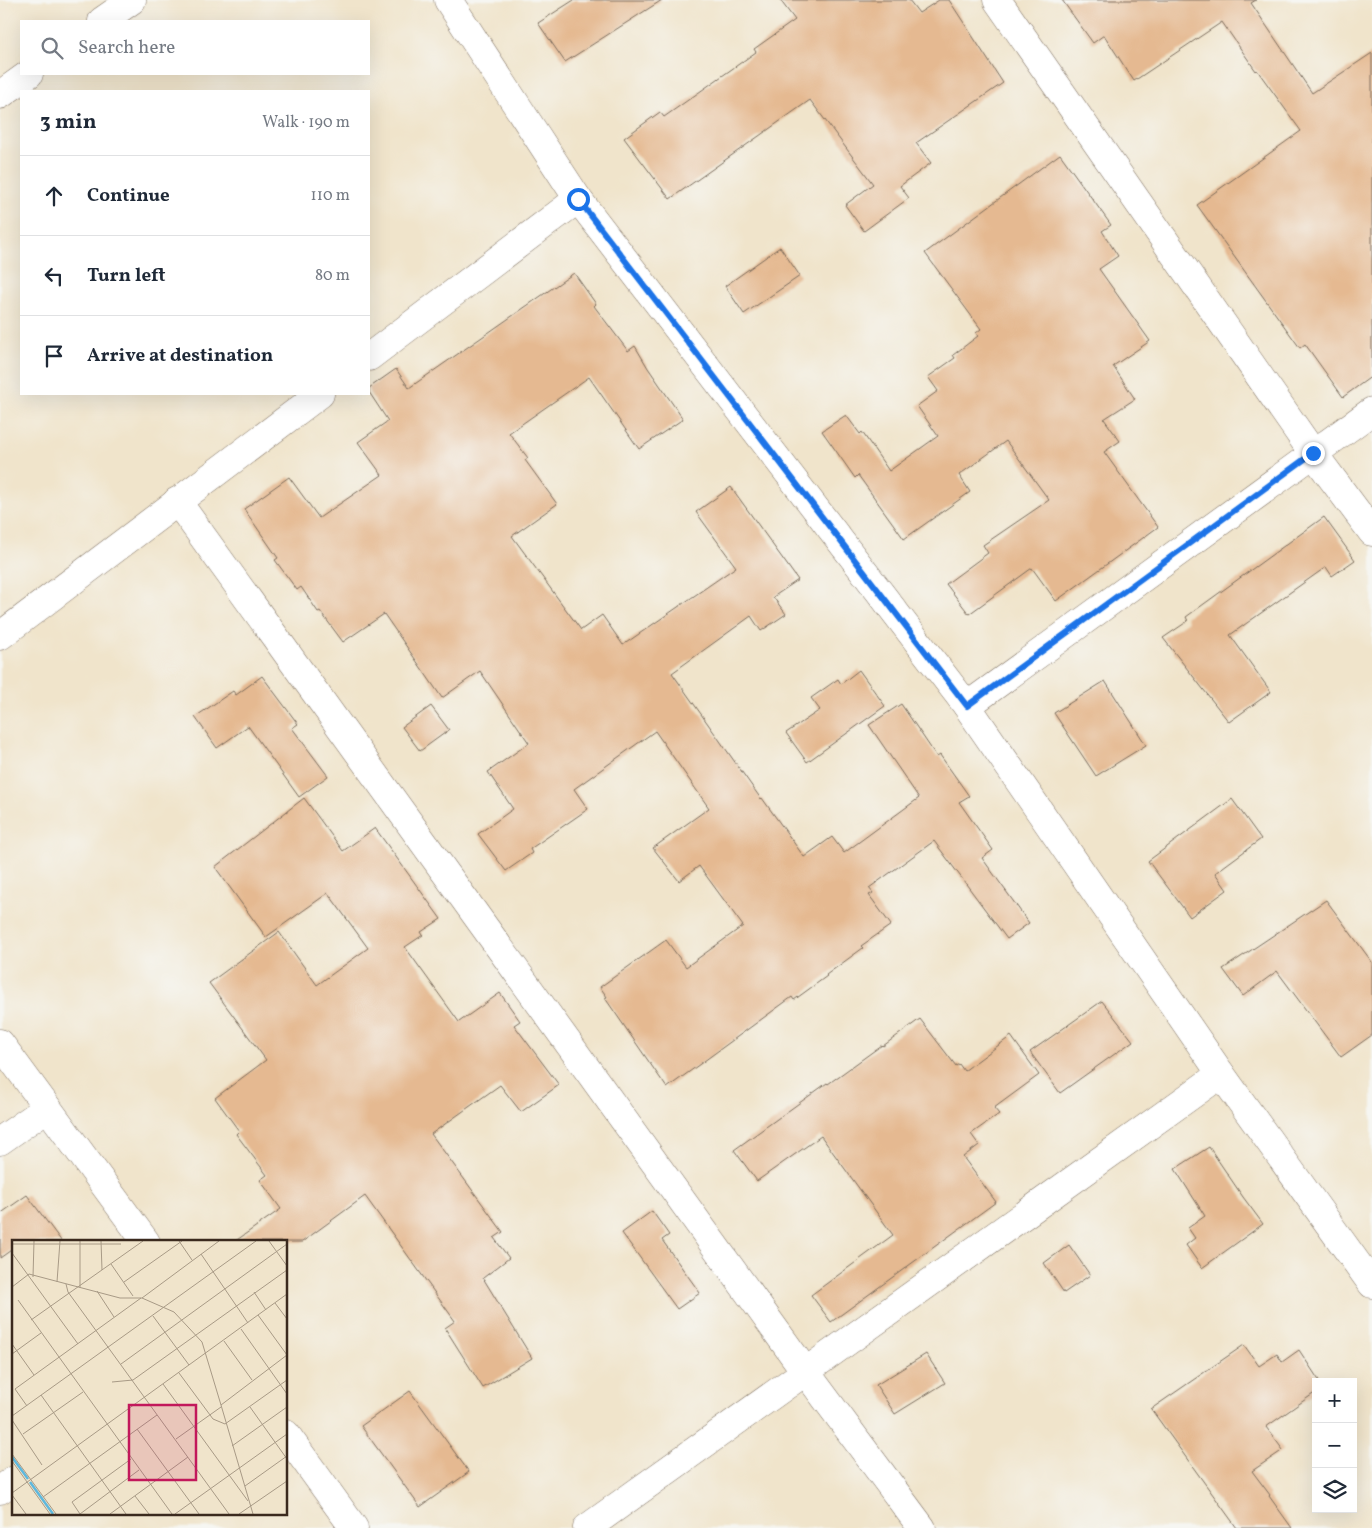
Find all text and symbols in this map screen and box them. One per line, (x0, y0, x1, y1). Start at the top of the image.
search box (20, 20, 370, 75)
icon: search (38, 34, 66, 62)
text: Search here (78, 35, 175, 61)
text: 3 min (40, 108, 96, 137)
text: Walk · 190 m (262, 112, 350, 134)
icon: ahead (40, 182, 68, 210)
text: Continue (87, 183, 170, 209)
text: 110 m (311, 185, 350, 207)
route start (567, 188, 590, 211)
icon: left (40, 262, 68, 290)
text: Turn left (87, 263, 166, 289)
text: 80 m (315, 265, 350, 287)
icon: arrive (40, 342, 68, 370)
text: Arrive at destination (87, 343, 273, 369)
route end (1302, 442, 1325, 465)
inset map (12, 1240, 288, 1516)
map controls (1312, 1378, 1357, 1513)
button: + (1312, 1378, 1357, 1423)
button: − (1312, 1423, 1357, 1468)
button: layers (1312, 1468, 1357, 1513)

